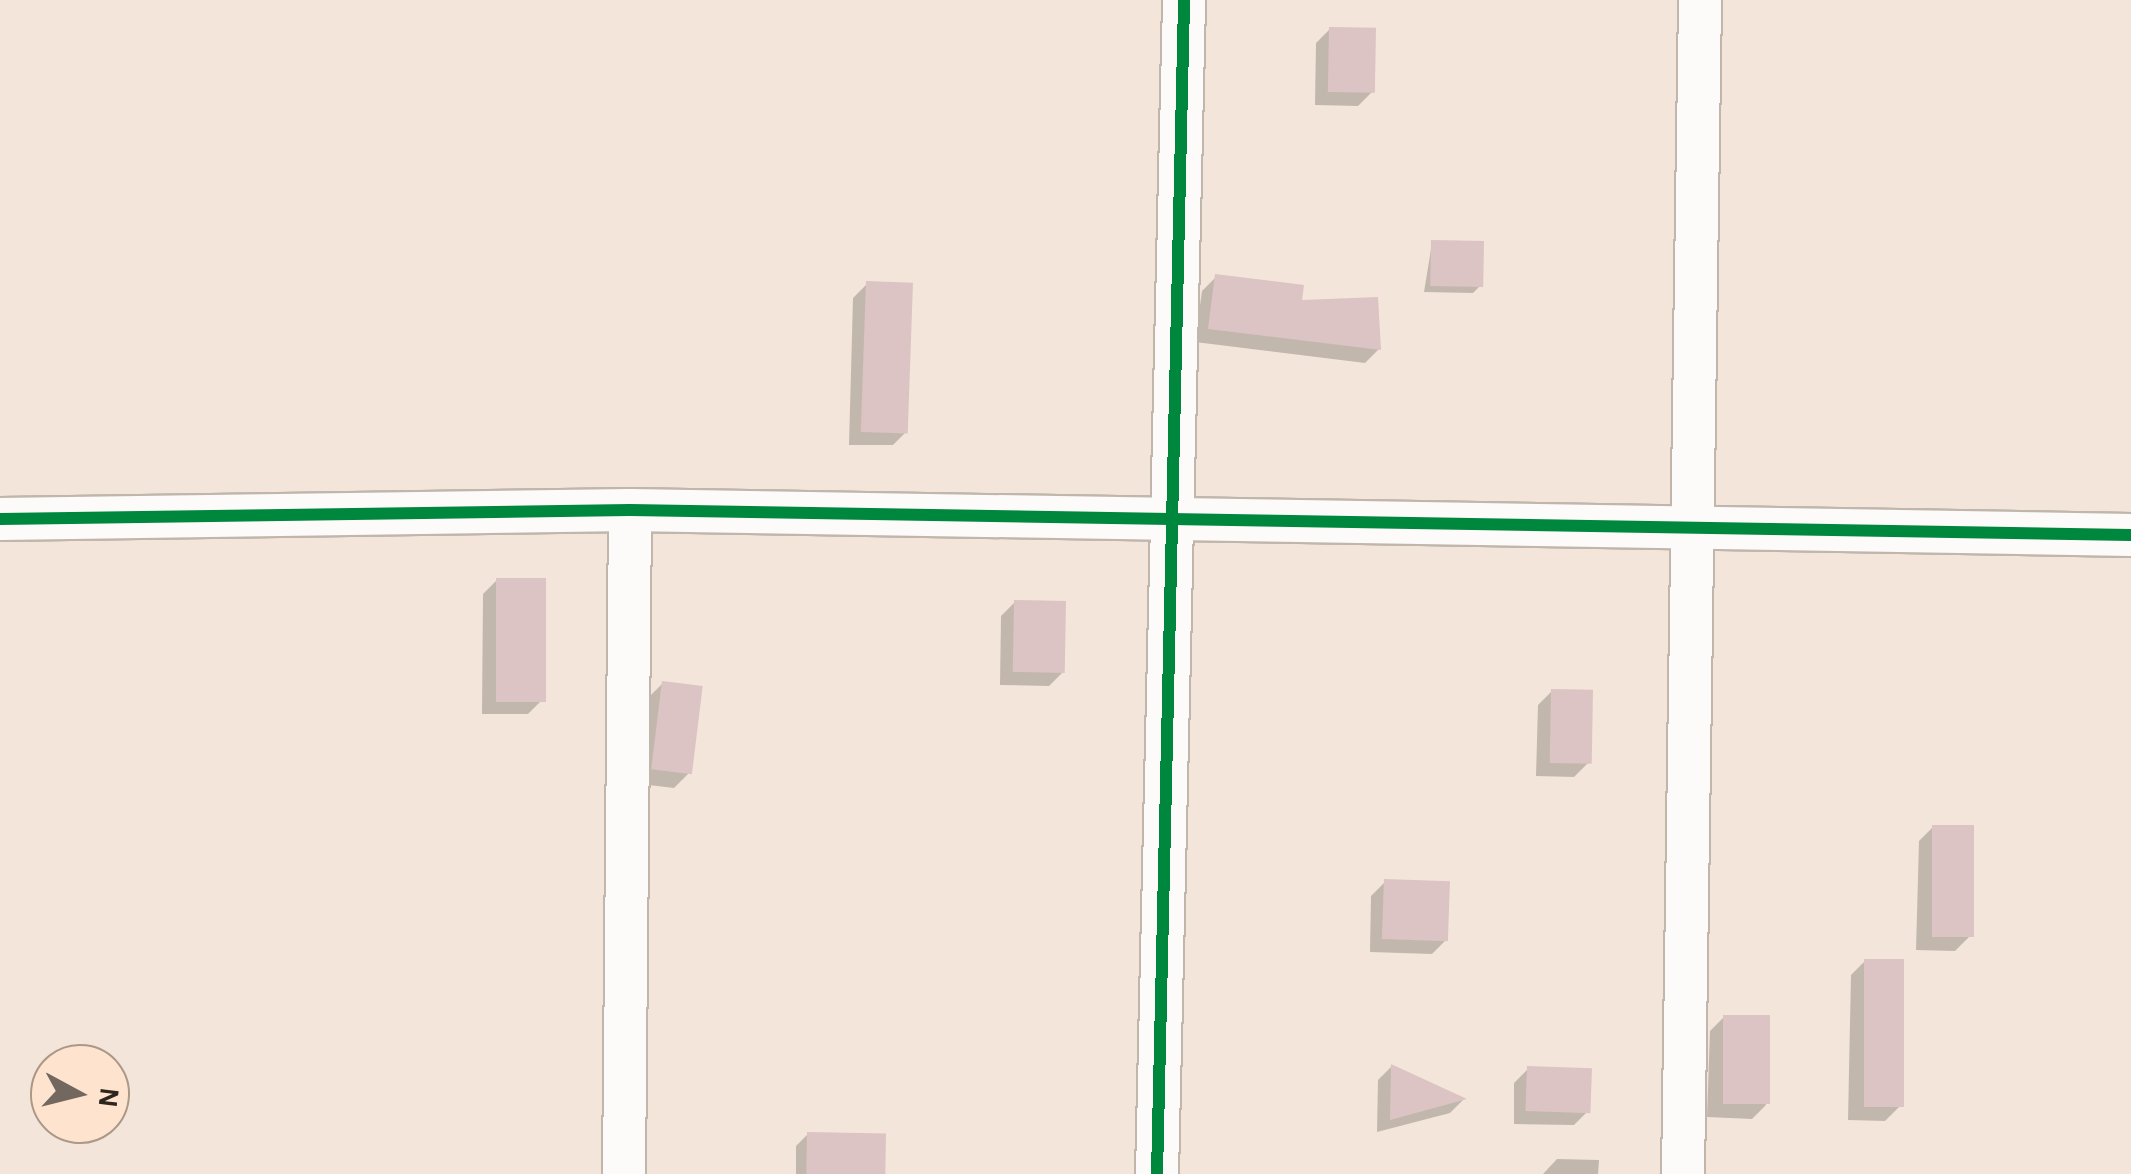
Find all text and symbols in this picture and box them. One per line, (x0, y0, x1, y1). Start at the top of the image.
north arrow (30, 1044, 130, 1144)
text: N (93, 1086, 123, 1109)

